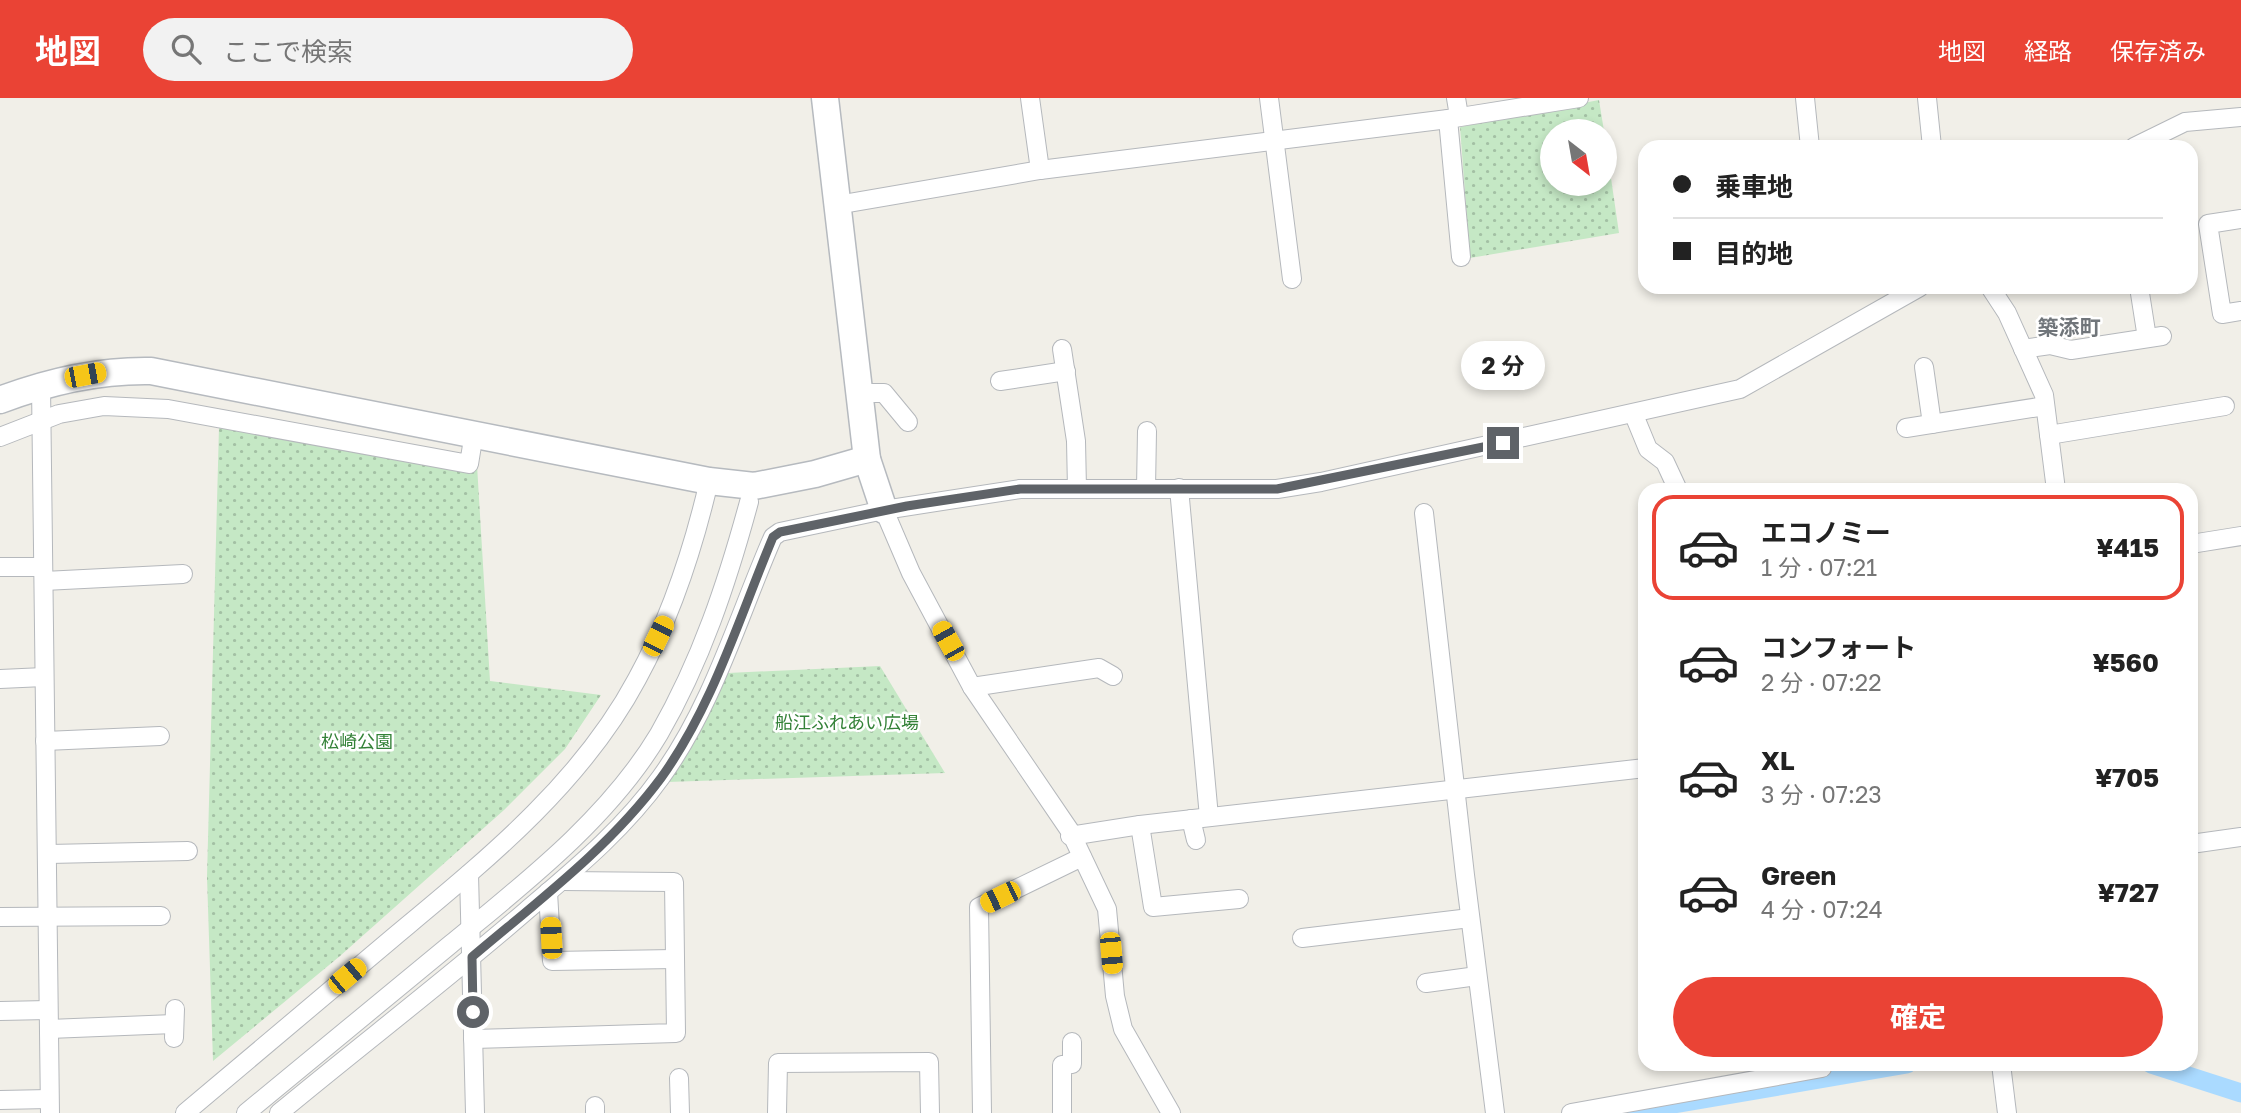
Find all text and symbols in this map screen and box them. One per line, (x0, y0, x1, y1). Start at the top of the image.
search box (143, 18, 633, 81)
icon: search (167, 30, 205, 68)
text: 地図 (35, 31, 101, 70)
text: ここで検索 (223, 36, 353, 67)
text: 地図 (1938, 36, 1986, 65)
text: 経路 (2024, 36, 2072, 65)
text: 保存済み (2110, 36, 2206, 65)
north arrow (1540, 119, 1617, 196)
map controls (1540, 119, 1617, 196)
text: 乗車地 (1715, 171, 1793, 202)
text: 目的地 (1715, 238, 1793, 269)
district label: 築添町 (2038, 314, 2101, 340)
callout: 2 分 (1461, 342, 1545, 390)
text: 2 分 (1482, 351, 1524, 379)
car (63, 361, 108, 389)
route end (1487, 427, 1519, 459)
icon: car (1677, 516, 1740, 579)
text: エコノミー (1761, 517, 1891, 548)
text: ¥415 (2096, 532, 2159, 563)
text: 1 分 · 07:21 (1761, 553, 1877, 581)
car (640, 613, 677, 659)
car (929, 618, 968, 664)
icon: car (1677, 631, 1740, 694)
text: コンフォート (1761, 632, 1916, 663)
text: ¥560 (2093, 647, 2159, 678)
text: 2 分 · 07:22 (1761, 668, 1882, 696)
park label: 船江ふれあい広場 (775, 711, 919, 733)
park label: 松崎公園 (321, 730, 393, 752)
text: XL (1761, 745, 1795, 776)
icon: car (1677, 746, 1740, 809)
text: ¥705 (2095, 762, 2159, 793)
text: 3 分 · 07:23 (1761, 780, 1882, 808)
text: Green (1761, 860, 1836, 891)
icon: car (1677, 861, 1740, 924)
text: ¥727 (2098, 877, 2159, 908)
car (977, 878, 1024, 916)
text: 4 分 · 07:24 (1761, 895, 1883, 923)
car (540, 916, 563, 960)
car (1099, 931, 1124, 975)
car (325, 954, 370, 998)
button: 確定 (1673, 977, 2163, 1057)
route start (457, 996, 489, 1028)

